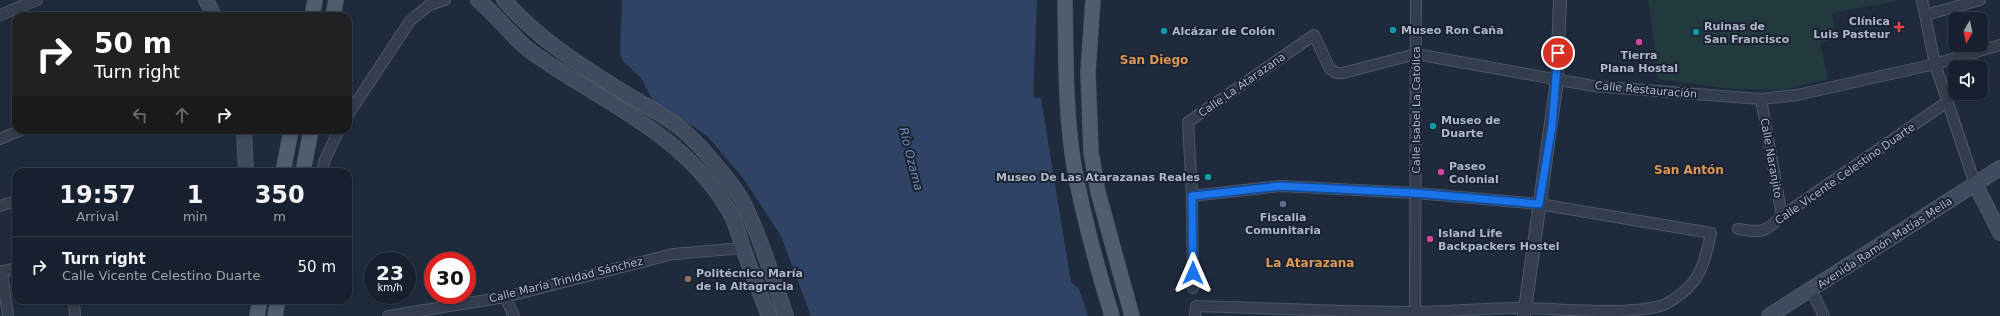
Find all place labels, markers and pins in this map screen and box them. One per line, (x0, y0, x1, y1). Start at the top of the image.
place label: Clínica Luis Pasteur (1813, 15, 1891, 41)
place label: Ruinas de San Francisco (1704, 20, 1790, 46)
marker: Clínica Luis Pasteur (1893, 21, 1905, 33)
place label: Museo Ron Caña (1401, 24, 1504, 37)
place label: Alcázar de Colón (1172, 25, 1275, 38)
marker: Museo Ron Caña (1388, 25, 1398, 35)
marker: Alcázar de Colón (1159, 26, 1169, 36)
marker: Ruinas de San Francisco (1691, 27, 1701, 37)
pin (1541, 36, 1575, 70)
marker: Tierra Plana Hostal (1634, 37, 1644, 47)
place label: Tierra Plana Hostal (1600, 49, 1678, 75)
place label: Museo de Duarte (1441, 114, 1501, 140)
marker: Museo de Duarte (1428, 121, 1438, 131)
place label: Paseo Colonial (1449, 160, 1499, 186)
marker: Paseo Colonial (1436, 167, 1446, 177)
place label: Museo De Las Atarazanas Reales (996, 171, 1200, 184)
marker: Museo De Las Atarazanas Reales (1203, 172, 1213, 182)
marker: Fiscalia Comunitaria (1278, 199, 1288, 209)
place label: Fiscalia Comunitaria (1245, 211, 1321, 237)
place label: Island Life Backpackers Hostel (1438, 227, 1560, 253)
marker: Island Life Backpackers Hostel (1425, 234, 1435, 244)
place label: Politécnico María de la Altagracia (696, 267, 803, 293)
marker: Politécnico María de la Altagracia (683, 274, 693, 284)

